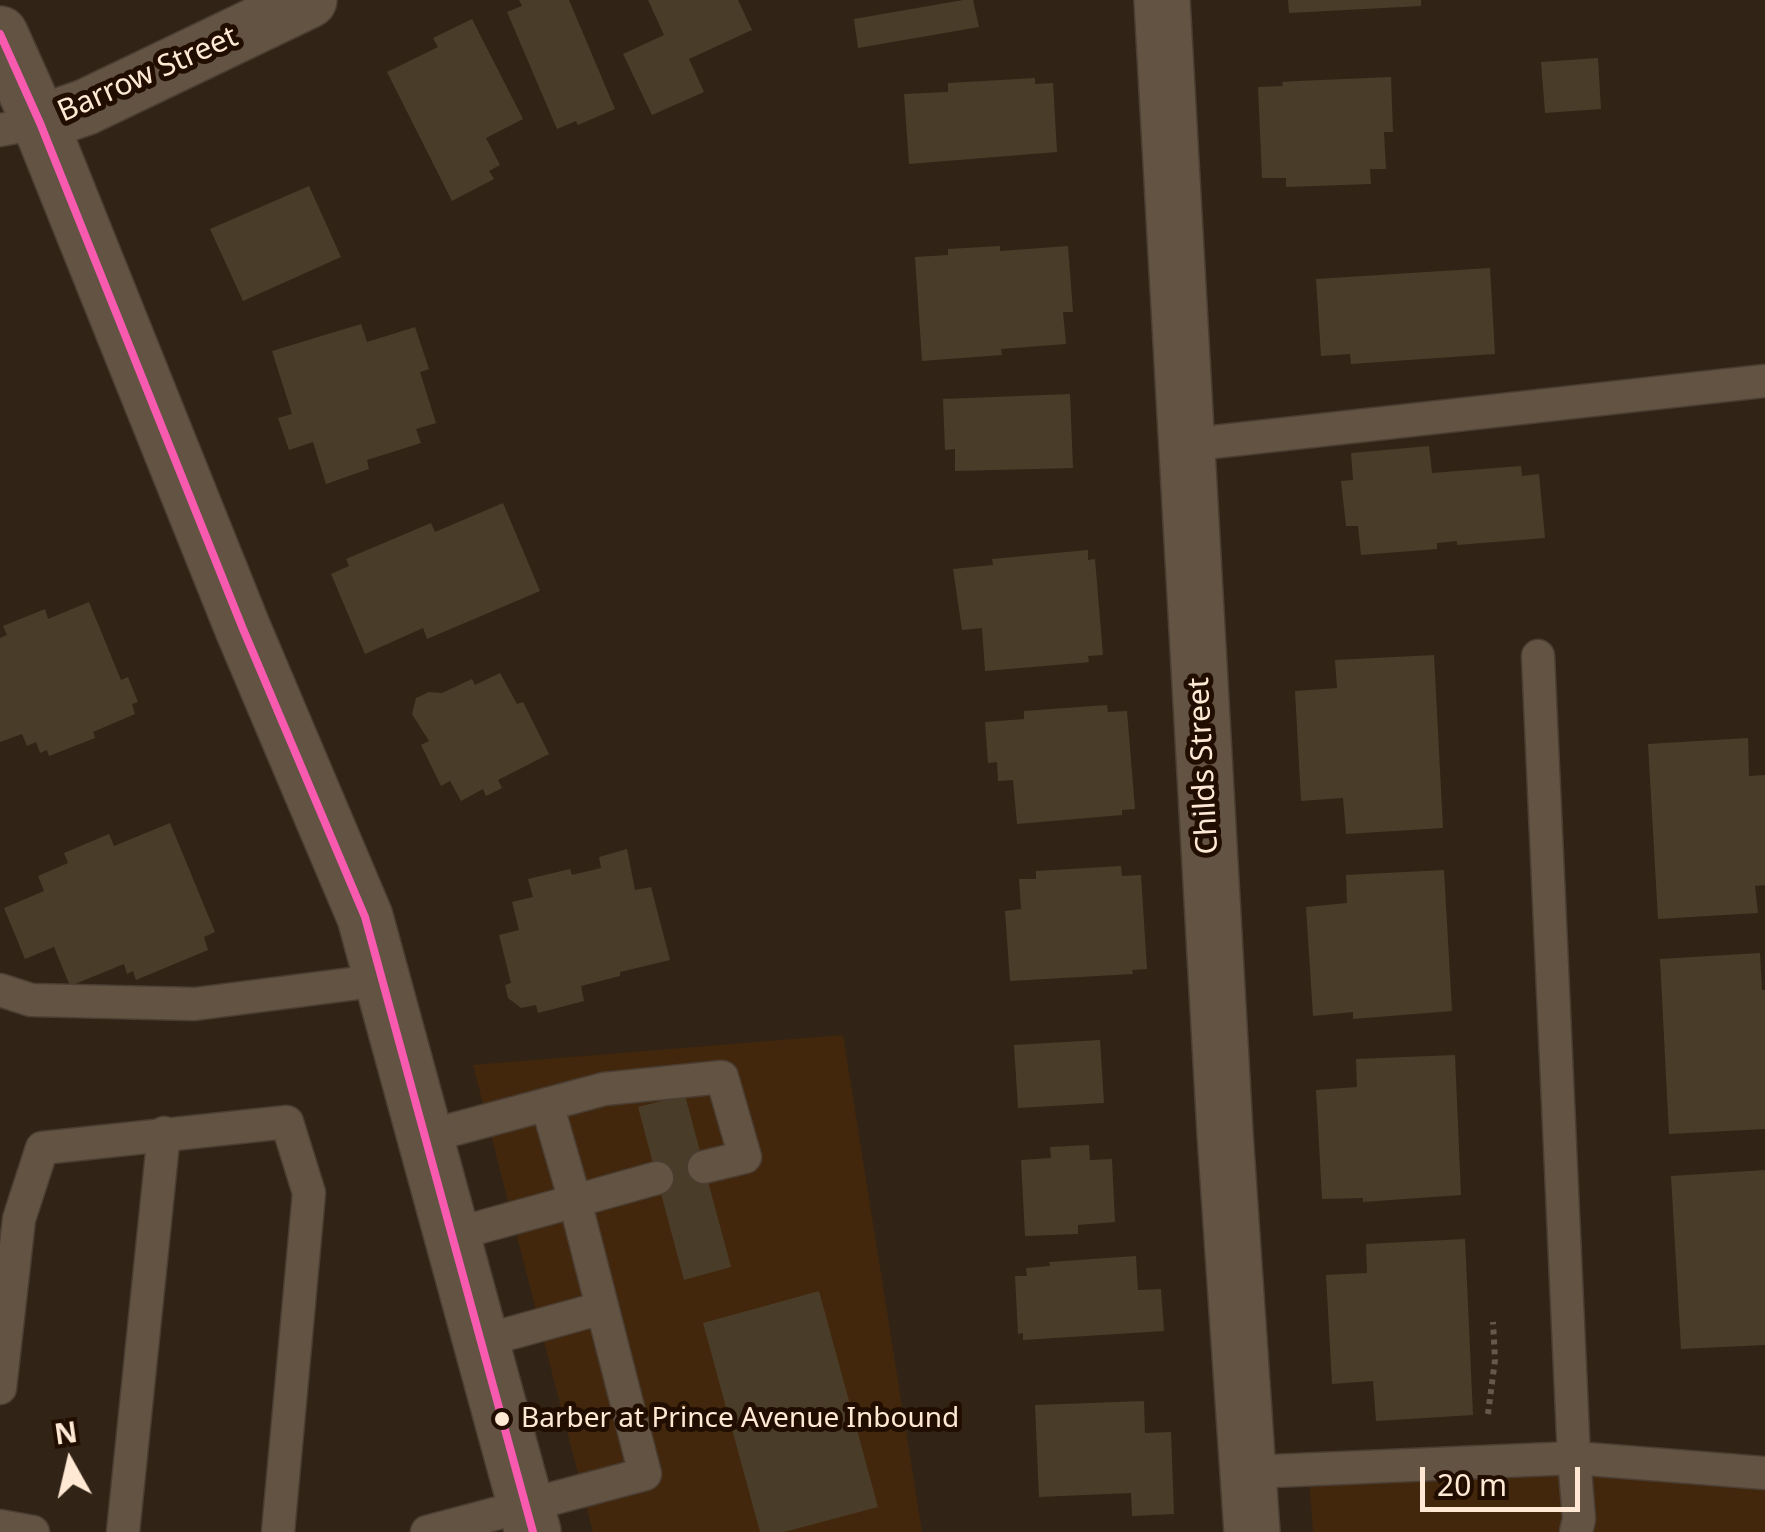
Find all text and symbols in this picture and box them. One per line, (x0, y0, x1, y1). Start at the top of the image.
street label: Barrow Street (52, 19, 244, 131)
street label: Childs Street (1181, 676, 1227, 856)
place label: Barber at Prince Avenue Inbound (521, 1402, 959, 1436)
marker: Barber at Prince Avenue Inbound (492, 1409, 512, 1429)
north arrow (20, 1412, 120, 1512)
text: N (52, 1412, 80, 1453)
scale bar (1425, 1447, 1585, 1509)
text: 20 m (1437, 1464, 1507, 1505)

